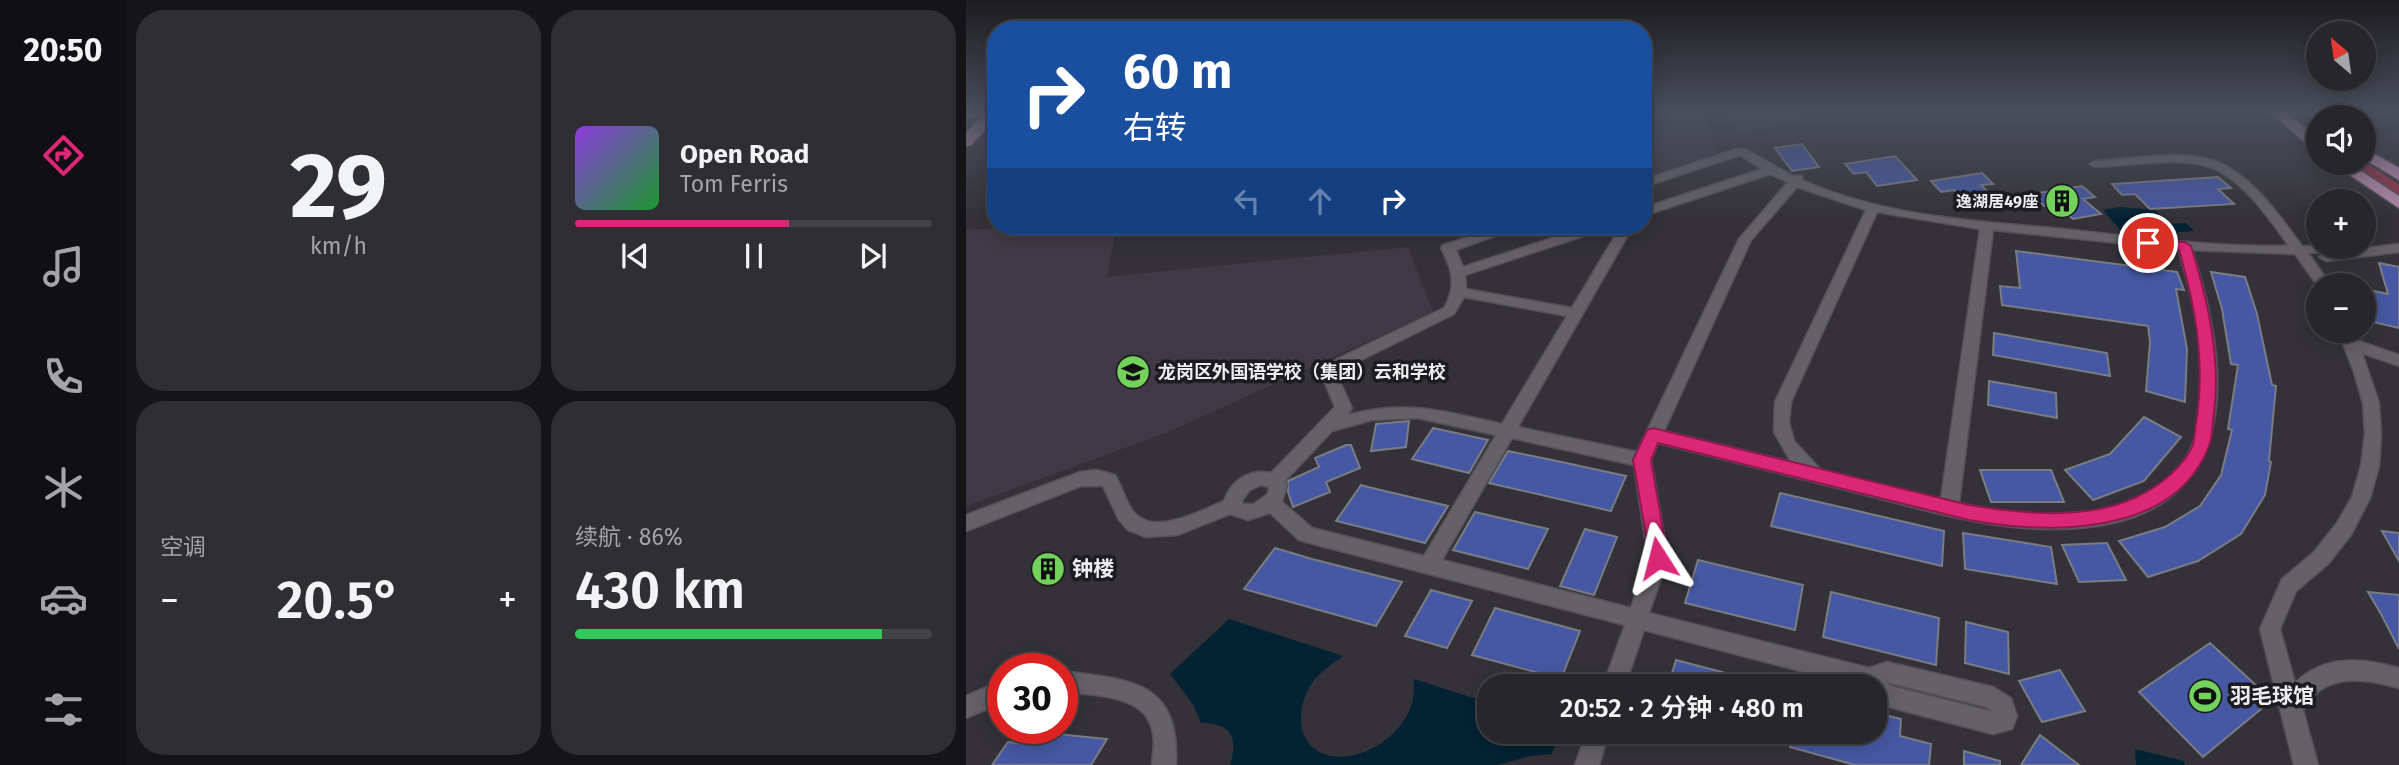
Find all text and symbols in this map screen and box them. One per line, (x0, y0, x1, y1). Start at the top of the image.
north arrow (2306, 21, 2376, 91)
map controls (2306, 21, 2376, 343)
text: 20:50 (23, 31, 103, 69)
text: 60 m (1123, 42, 1232, 101)
icon: right (1008, 49, 1099, 140)
button: sound (2306, 105, 2376, 175)
text: 右转 (1123, 109, 1187, 147)
icon: directions (39, 131, 88, 180)
text: 29 (290, 132, 387, 241)
text: Open Road (680, 139, 809, 170)
text: Tom Ferris (680, 170, 788, 198)
icon: left (1228, 182, 1266, 220)
icon: ahead (1301, 182, 1339, 220)
icon: right (1374, 182, 1412, 220)
building icon: 逸湖居49座 (2043, 182, 2081, 220)
button: + (2306, 189, 2376, 259)
place label: 逸湖居49座 (1956, 192, 2038, 211)
pin (2118, 213, 2178, 273)
icon: arrive (2129, 224, 2167, 262)
text: km/h (310, 232, 367, 260)
icon: previous (616, 237, 654, 275)
icon: pause (735, 237, 773, 275)
icon: next (854, 237, 892, 275)
icon: music (39, 242, 88, 291)
button: − (2306, 273, 2376, 343)
icon: phone (39, 352, 88, 401)
school or university icon: 龙岗区外国语学校（集团）云和学校 (1114, 353, 1152, 391)
place label: 龙岗区外国语学校（集团）云和学校 (1158, 361, 1446, 383)
icon: climate (39, 463, 88, 512)
position arrow (1621, 521, 1695, 595)
text: 续航 · 86% (575, 523, 683, 551)
text: 空调 (160, 533, 206, 561)
building icon: 钟楼 (1029, 550, 1067, 588)
place label: 钟楼 (1072, 556, 1114, 582)
text: 430 km (575, 559, 745, 622)
text: 20.5° (277, 569, 400, 632)
icon: car (39, 574, 88, 623)
text: − (160, 577, 179, 623)
text: + (498, 577, 517, 623)
speed limit sign: 30 (987, 653, 1078, 744)
sports icon: 羽毛球馆 (2186, 677, 2224, 715)
place label: 羽毛球馆 (2230, 683, 2314, 709)
icon: filters (39, 685, 88, 734)
text: 20:52 · 2 分钟 · 480 m (1560, 693, 1804, 724)

